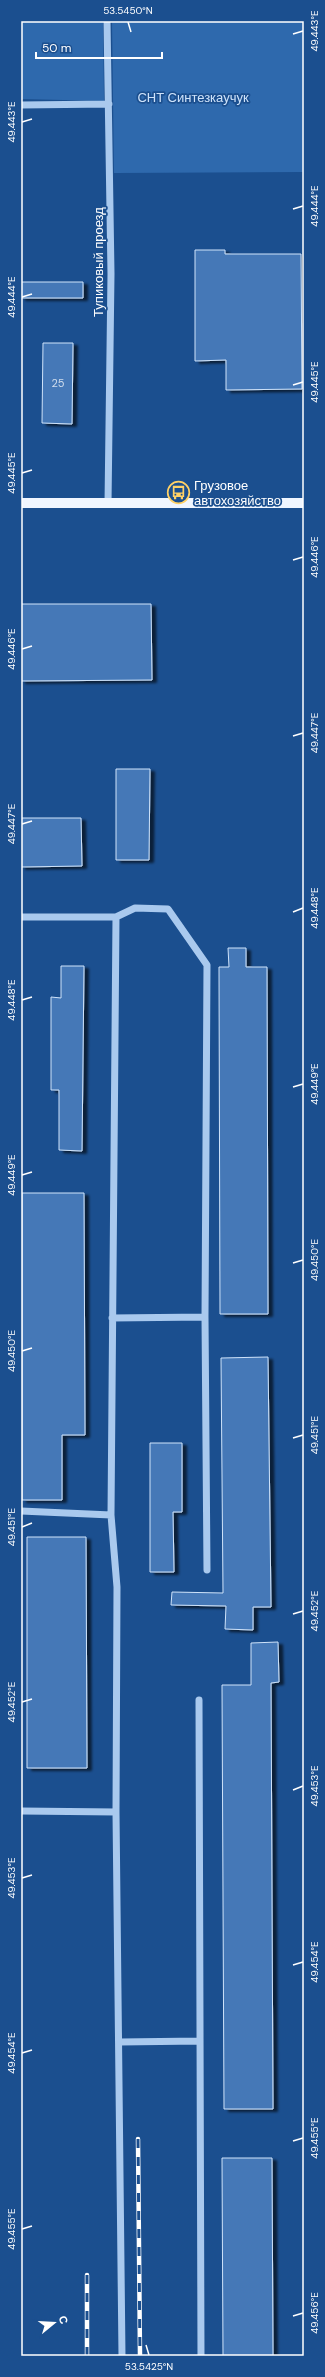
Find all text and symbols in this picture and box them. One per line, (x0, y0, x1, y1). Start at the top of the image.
text: 53.5450°N (103, 4, 153, 17)
text: 49.443°E (308, 10, 321, 52)
scale bar (36, 34, 162, 60)
text: 50 m (42, 40, 71, 56)
park label: СНТ Синтезкаучук (137, 89, 249, 106)
text: 49.443°E (5, 101, 18, 143)
text: 49.444°E (308, 185, 321, 227)
street label: Тупиковый проезд (90, 207, 107, 317)
text: 49.444°E (5, 276, 18, 318)
text: 49.445°E (308, 361, 321, 403)
house number: 25 (51, 376, 65, 390)
text: 49.445°E (5, 452, 18, 494)
place label: Грузовое автохозяйство (194, 477, 281, 509)
bus stop icon: Грузовое автохозяйство (165, 479, 191, 505)
text: 49.446°E (308, 536, 321, 578)
text: 49.446°E (5, 628, 18, 670)
text: 49.447°E (308, 712, 321, 753)
text: 49.447°E (5, 803, 18, 844)
text: 49.448°E (308, 887, 321, 929)
text: 49.448°E (5, 979, 18, 1021)
text: 49.449°E (308, 1063, 321, 1105)
text: 49.449°E (5, 1154, 18, 1196)
text: 49.450°E (308, 1239, 321, 1281)
text: 49.450°E (5, 1330, 18, 1372)
text: 49.451°E (308, 1415, 321, 1454)
text: 49.451°E (5, 1507, 18, 1546)
text: 49.452°E (308, 1590, 321, 1631)
text: 49.452°E (5, 1681, 18, 1722)
text: 49.453°E (308, 1765, 321, 1807)
text: 49.453°E (5, 1857, 18, 1899)
text: 49.454°E (308, 1941, 321, 1983)
text: 49.454°E (5, 2032, 18, 2074)
text: 49.455°E (308, 2117, 321, 2159)
text: 49.455°E (5, 2208, 18, 2250)
text: 49.456°E (308, 2292, 321, 2334)
north arrow (34, 2303, 74, 2343)
text: С (56, 2314, 71, 2326)
text: 53.5425°N (125, 2360, 173, 2373)

